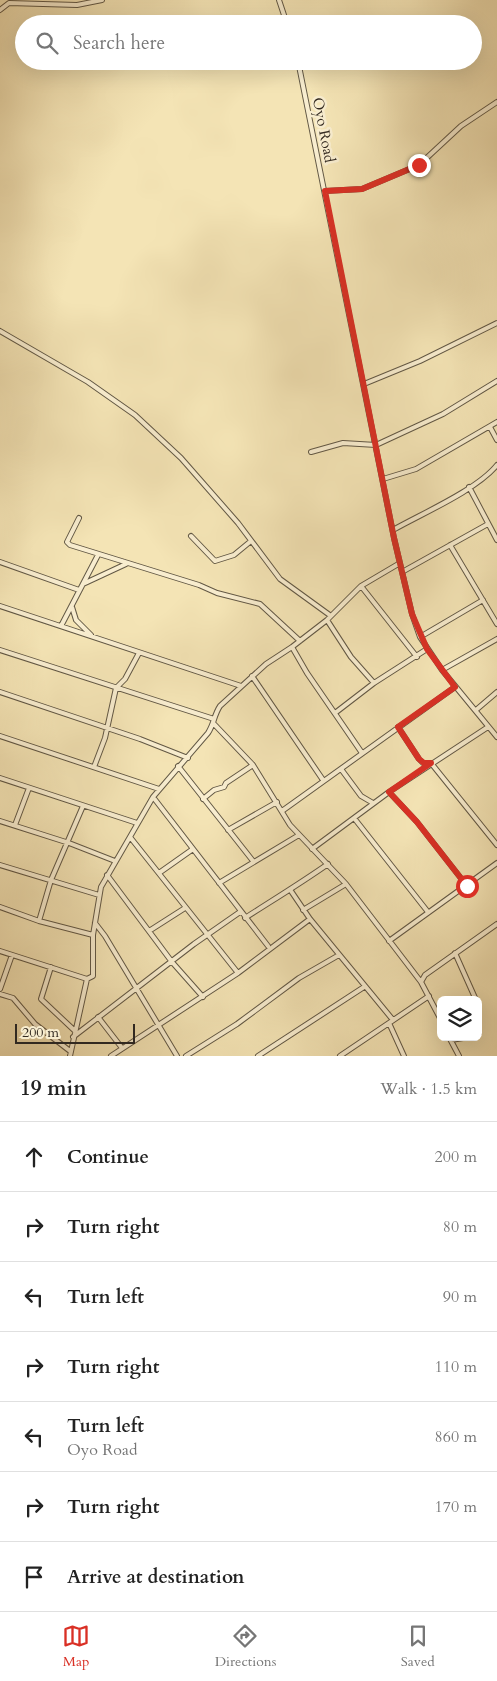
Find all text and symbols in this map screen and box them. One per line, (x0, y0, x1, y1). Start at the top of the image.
search box (15, 15, 482, 70)
icon: search (33, 29, 61, 57)
text: Search here (73, 30, 165, 56)
street label: Oyo Road (308, 96, 340, 164)
route end (408, 154, 431, 177)
route start (456, 875, 479, 898)
map controls (437, 996, 482, 1041)
button: layers (437, 996, 482, 1041)
scale bar (15, 1021, 135, 1044)
text: 200 m (22, 1023, 59, 1042)
text: 19 min (20, 1074, 87, 1103)
text: Walk · 1.5 km (380, 1078, 477, 1100)
icon: ahead (20, 1143, 48, 1171)
text: Continue (67, 1144, 149, 1170)
text: 200 m (435, 1146, 477, 1168)
icon: right (20, 1213, 48, 1241)
text: Turn right (67, 1214, 159, 1240)
text: 80 m (443, 1216, 477, 1238)
icon: left (20, 1283, 48, 1311)
text: Turn left (67, 1284, 144, 1310)
text: 90 m (443, 1286, 477, 1308)
icon: right (20, 1353, 48, 1381)
text: Turn right (67, 1354, 159, 1380)
text: 110 m (435, 1356, 477, 1378)
text: Turn left (67, 1413, 144, 1439)
icon: left (20, 1423, 48, 1451)
text: 860 m (435, 1426, 477, 1448)
text: Oyo Road (67, 1439, 137, 1461)
icon: right (20, 1493, 48, 1521)
text: Turn right (67, 1494, 159, 1520)
text: 170 m (435, 1496, 477, 1518)
icon: arrive (20, 1563, 48, 1591)
text: Arrive at destination (67, 1564, 244, 1590)
tab: Map (62, 1622, 90, 1671)
tab: Directions (215, 1622, 276, 1671)
tab: Saved (401, 1622, 435, 1671)

